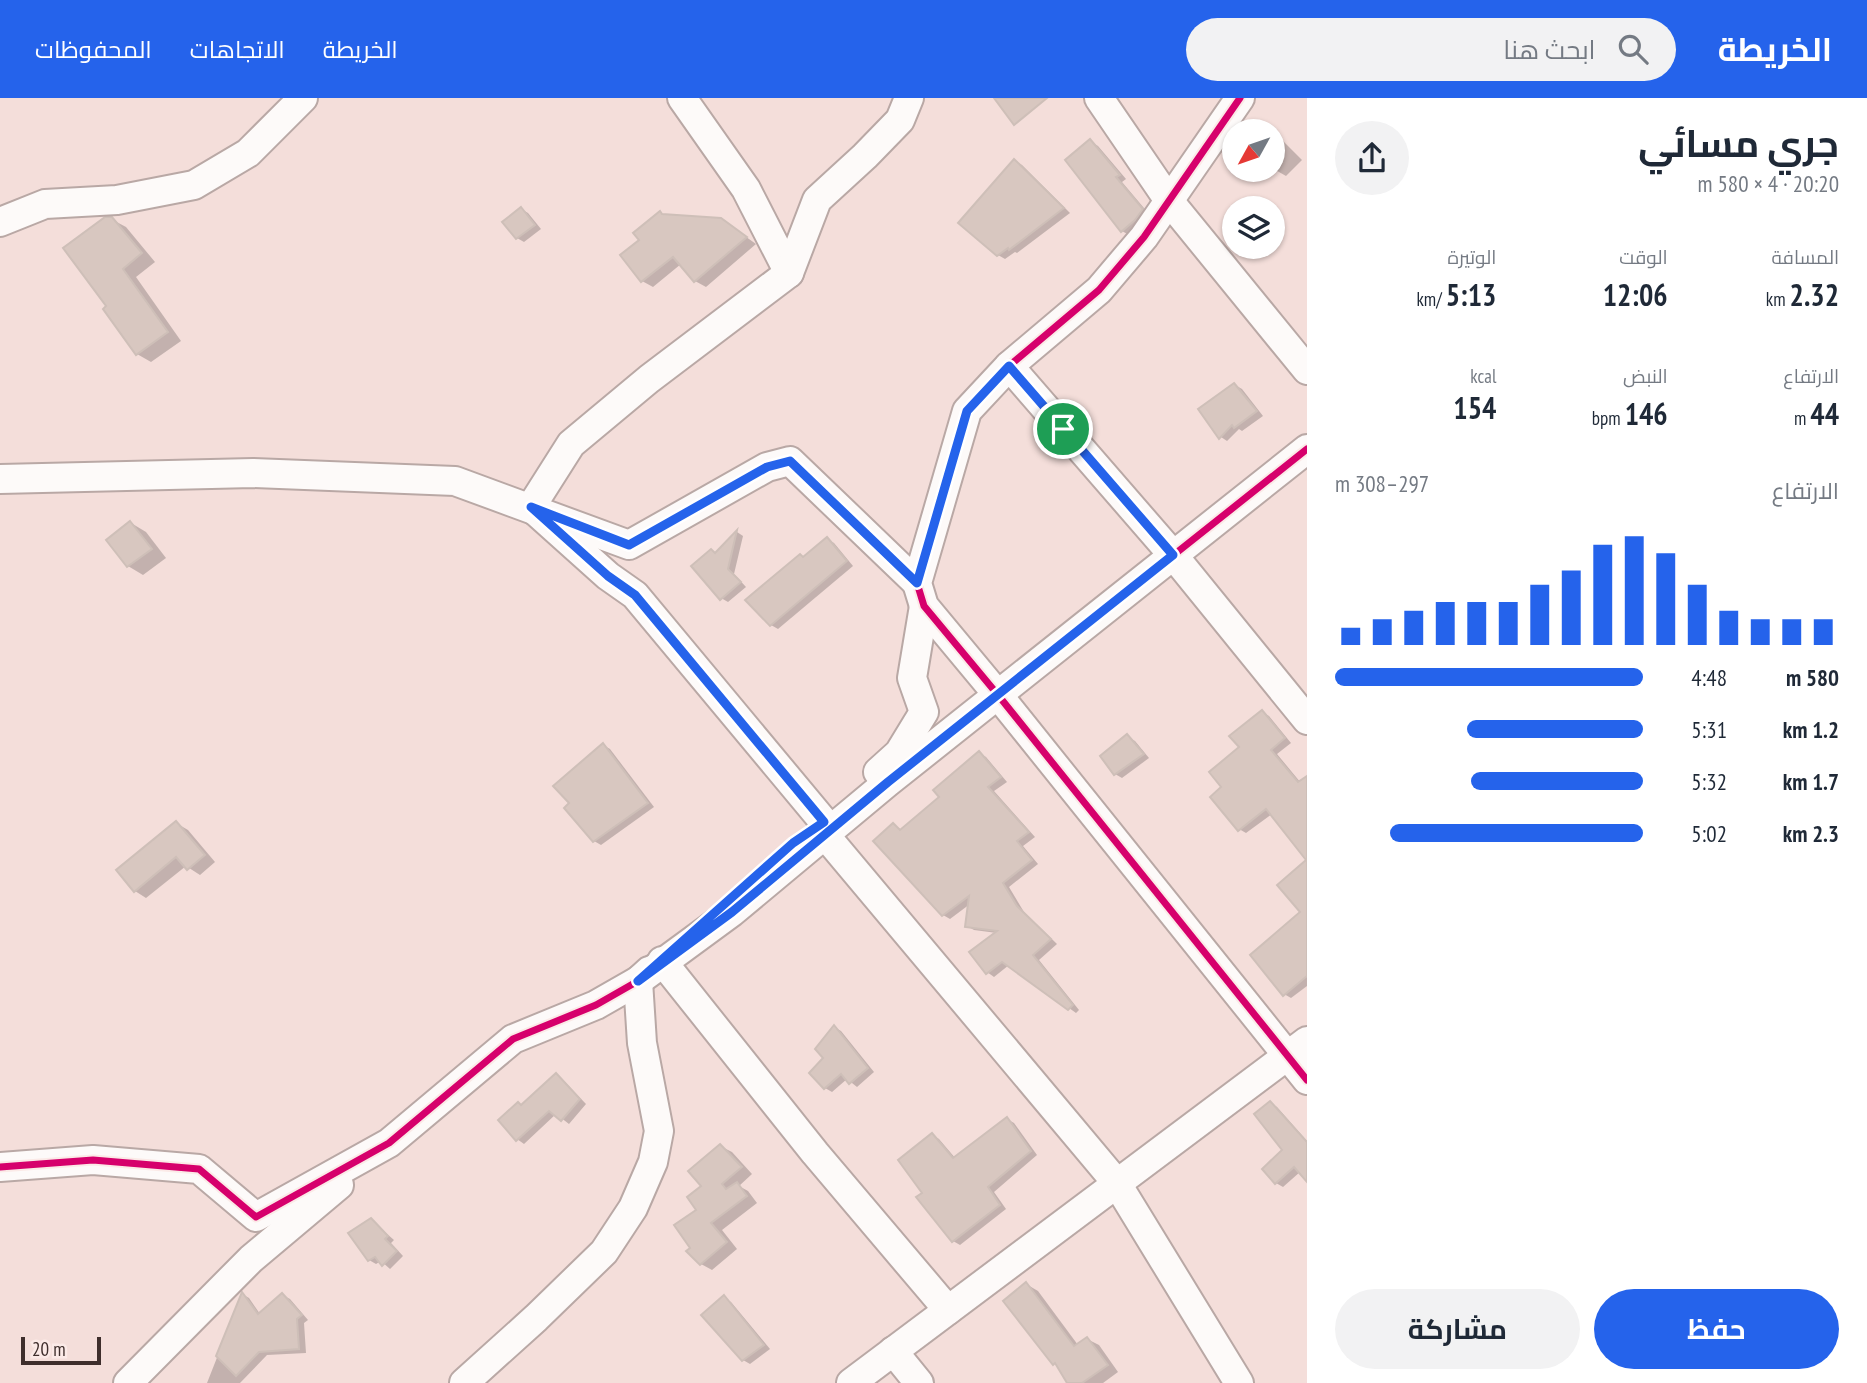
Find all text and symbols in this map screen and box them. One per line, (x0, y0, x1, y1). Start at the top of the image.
search box (1186, 18, 1676, 81)
text: الخريطة (1718, 27, 1832, 70)
icon: search (1614, 30, 1652, 68)
text: ابحث هنا (1503, 33, 1596, 66)
text: المحفوظات (35, 34, 152, 65)
text: الاتجاهات (190, 34, 285, 65)
text: الخريطة (323, 34, 398, 65)
text: جري مسائي (1638, 118, 1839, 167)
north arrow (1222, 119, 1284, 182)
map controls (1222, 119, 1285, 259)
button: share (1335, 121, 1409, 195)
text: 20:20 · 4 × 580 m (1698, 169, 1839, 198)
button: layers (1222, 196, 1285, 259)
text: الوتيرة (1448, 245, 1496, 269)
text: الوقت (1619, 245, 1668, 269)
text: المسافة (1771, 245, 1839, 269)
text: 5:13 (1446, 275, 1496, 314)
text: 12:06 (1603, 275, 1668, 314)
text: 2.32 (1790, 275, 1839, 314)
text: /km (1416, 287, 1446, 311)
text: km (1766, 287, 1790, 311)
text: kcal (1470, 364, 1496, 388)
text: النبض (1623, 364, 1668, 388)
text: الارتفاع (1783, 364, 1839, 388)
text: 154 (1453, 388, 1496, 427)
text: 146 (1625, 394, 1668, 433)
text: 44 (1810, 394, 1839, 433)
pin (1033, 399, 1093, 459)
text: bpm (1592, 406, 1625, 430)
text: m (1794, 406, 1810, 430)
icon: arrive (1044, 410, 1082, 448)
text: 297–308 m (1335, 469, 1429, 498)
text: الارتفاع (1772, 476, 1839, 505)
text: 4:48 (1691, 663, 1727, 692)
text: 580 m (1786, 663, 1839, 692)
text: 5:31 (1691, 715, 1727, 744)
text: 1.2 km (1783, 715, 1839, 744)
text: 5:32 (1691, 767, 1727, 796)
text: 1.7 km (1783, 767, 1839, 796)
text: 5:02 (1691, 819, 1727, 848)
text: 2.3 km (1783, 819, 1839, 848)
button: مشاركة (1335, 1289, 1580, 1369)
button: حفظ (1594, 1289, 1839, 1369)
scale bar (21, 1334, 102, 1366)
text: 20 m (32, 1337, 66, 1361)

